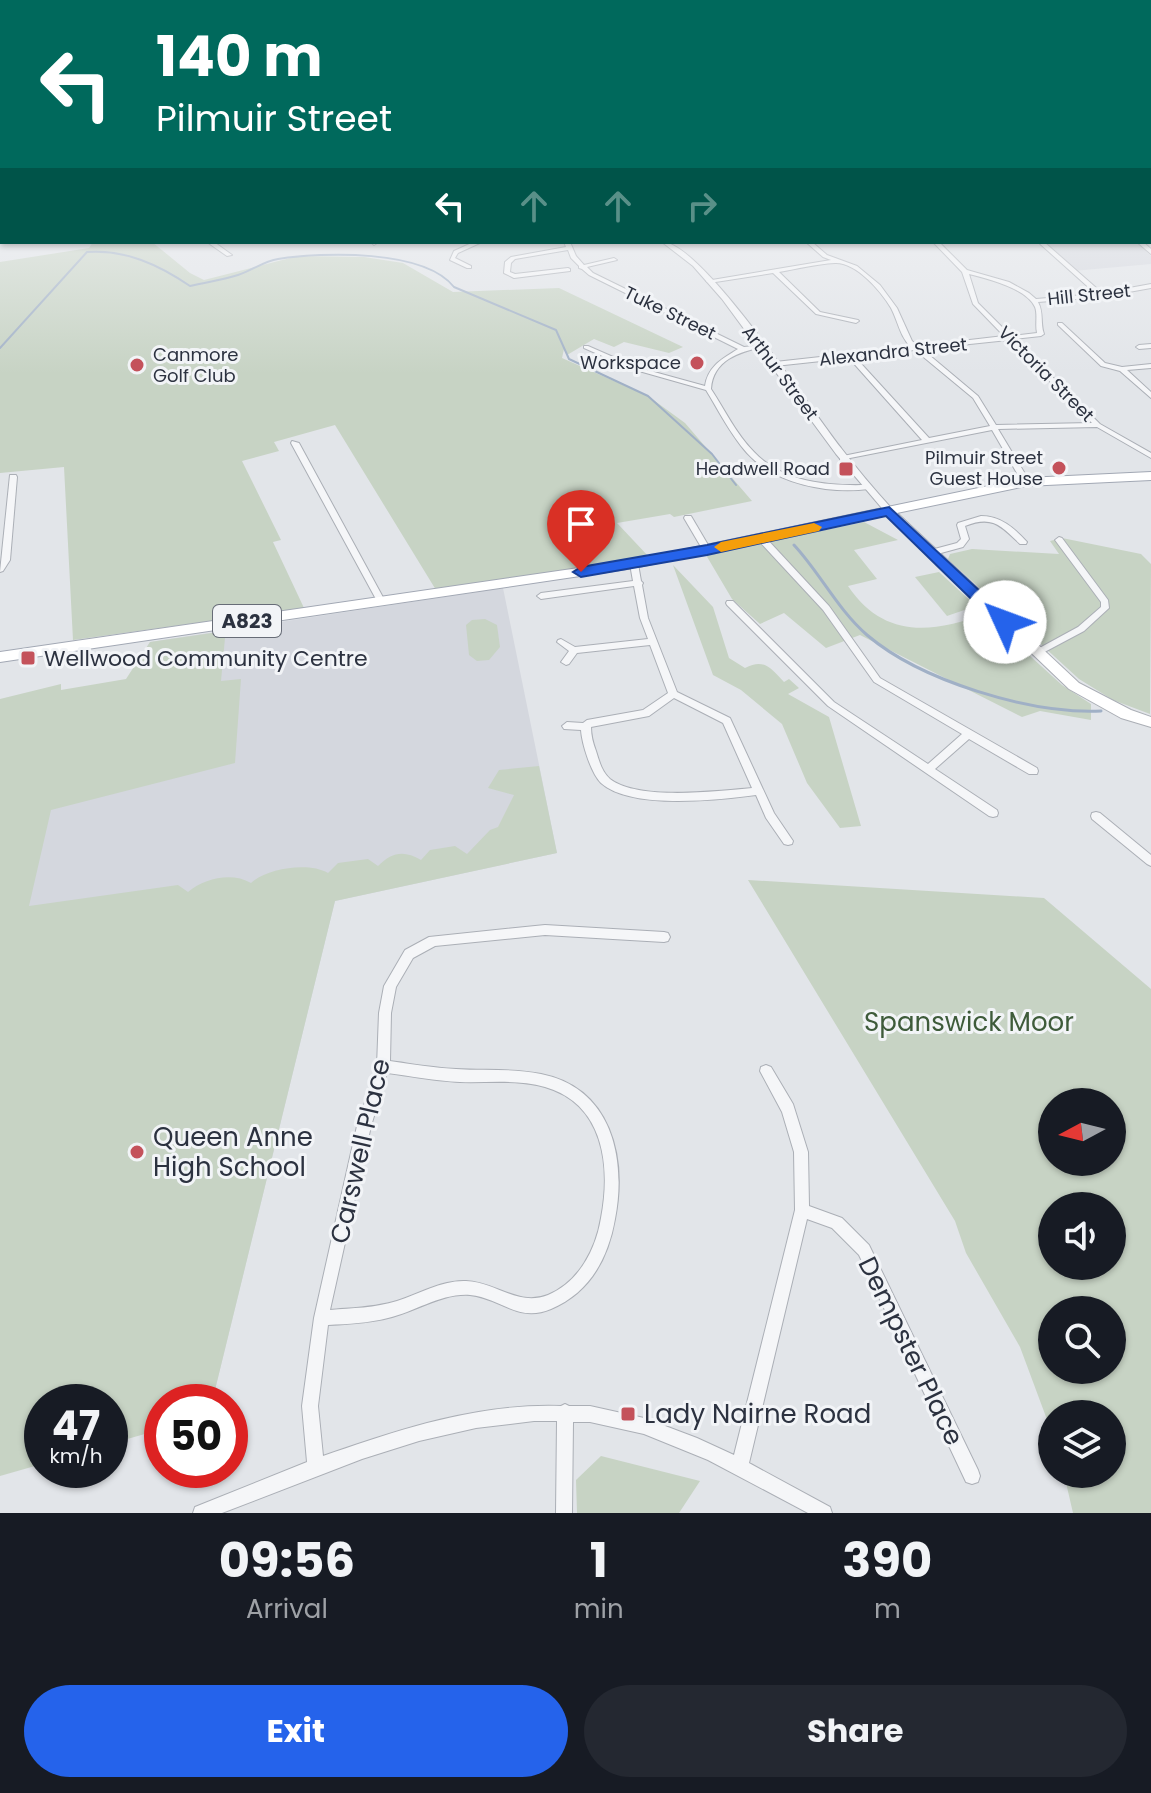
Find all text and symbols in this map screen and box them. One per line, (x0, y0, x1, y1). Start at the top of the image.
text: 140 m (156, 17, 323, 96)
icon: left (24, 32, 128, 136)
text: Pilmuir Street (156, 93, 392, 144)
icon: left (428, 184, 472, 228)
icon: ahead (512, 184, 556, 228)
icon: ahead (596, 184, 640, 228)
icon: right (680, 184, 724, 228)
street label: Hill Street (1046, 278, 1132, 311)
street label: Tuke Street (620, 280, 720, 346)
street label: Arthur Street (737, 320, 824, 425)
street label: Victoria Street (993, 320, 1100, 427)
street label: Alexandra Street (818, 331, 968, 372)
place label: Canmore Golf Club (153, 342, 239, 388)
place label: Workspace (580, 350, 681, 375)
marker: Workspace (688, 354, 706, 372)
marker: Canmore Golf Club (128, 356, 146, 374)
place label: Pilmuir Street Guest House (925, 445, 1043, 491)
place label: Headwell Road (696, 456, 830, 481)
marker: Pilmuir Street Guest House (1050, 459, 1068, 477)
marker: Headwell Road (837, 460, 855, 478)
pin (547, 490, 615, 572)
icon: arrive (559, 502, 603, 546)
position arrow (963, 580, 1047, 664)
road number: A823 (213, 605, 281, 637)
place label: Wellwood Community Centre (44, 643, 368, 674)
marker: Wellwood Community Centre (19, 649, 37, 667)
park label: Spanswick Moor (864, 1004, 1074, 1040)
street label: Carswell Place (321, 1055, 399, 1247)
north arrow (1038, 1088, 1126, 1176)
map controls (1038, 1088, 1126, 1488)
place label: Queen Anne High School (153, 1119, 313, 1185)
marker: Queen Anne High School (128, 1143, 146, 1161)
button: sound (1038, 1192, 1126, 1280)
street label: Dempster Place (850, 1251, 972, 1451)
button: search (1038, 1296, 1126, 1384)
speed limit sign: 50 (144, 1384, 248, 1488)
place label: Lady Nairne Road (644, 1396, 871, 1432)
text: 47 (52, 1398, 100, 1454)
button: layers (1038, 1400, 1126, 1488)
marker: Lady Nairne Road (619, 1405, 637, 1423)
text: km/h (49, 1442, 103, 1470)
text: 09:56 (219, 1527, 355, 1594)
text: 1 (590, 1527, 608, 1594)
text: 390 (842, 1527, 932, 1594)
text: Arrival (246, 1591, 328, 1627)
text: min (574, 1591, 624, 1627)
text: m (874, 1591, 901, 1627)
button: Exit (24, 1685, 568, 1777)
button: Share (584, 1685, 1127, 1777)

